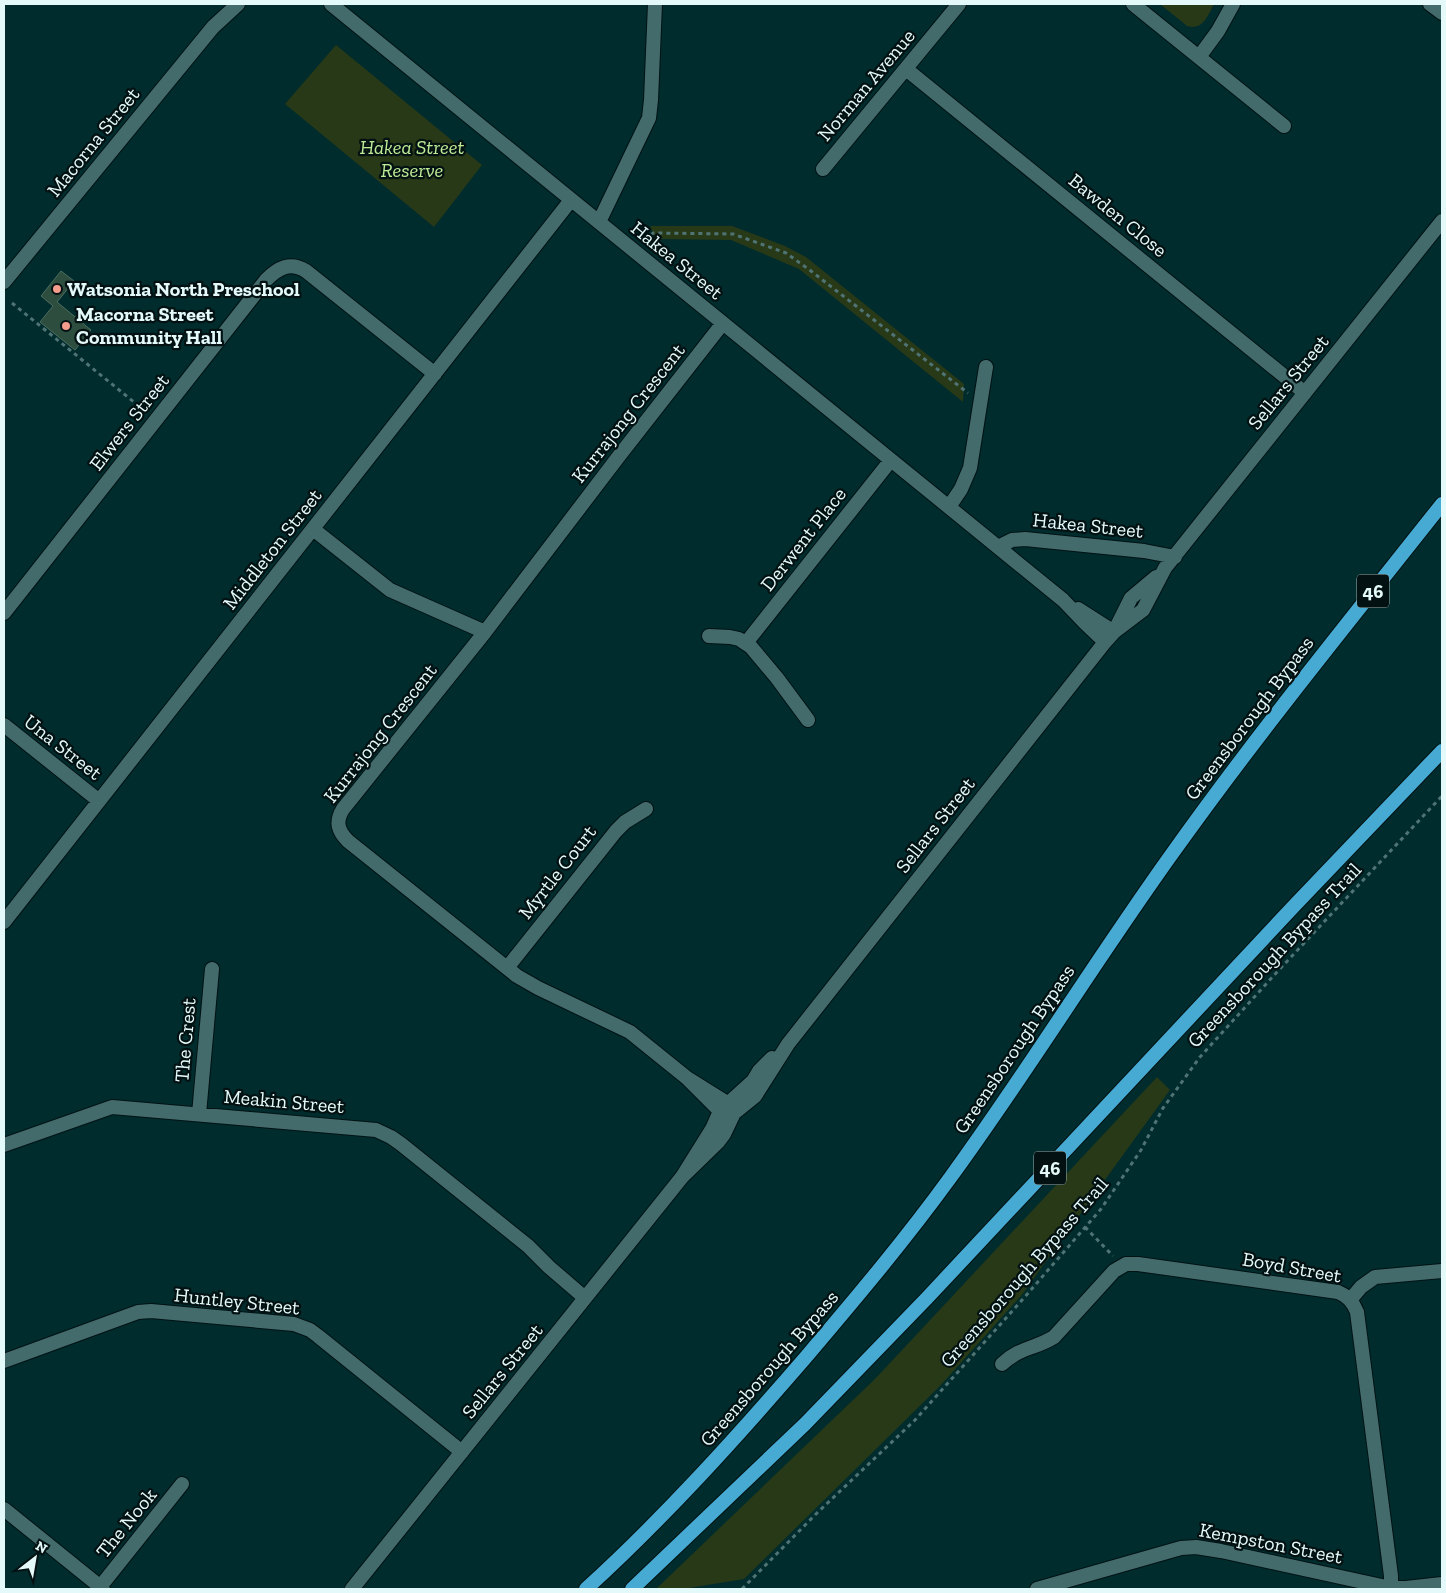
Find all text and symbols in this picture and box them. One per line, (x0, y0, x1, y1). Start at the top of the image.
street label: Norman Avenue (812, 24, 920, 146)
street label: Macorna Street (42, 82, 145, 201)
park label: Hakea Street Reserve (360, 135, 464, 182)
street label: Bawden Close (1064, 168, 1172, 262)
street label: Hakea Street (626, 216, 728, 305)
place label: Watsonia North Preschool (67, 277, 300, 301)
marker: Watsonia North Preschool (51, 283, 63, 295)
place label: Macorna Street Community Hall (76, 302, 222, 349)
marker: Macorna Street Community Hall (60, 320, 72, 332)
street label: Sellars Street (1243, 329, 1334, 434)
street label: Kurrajong Crescent (566, 338, 690, 487)
street label: Elwers Street (84, 369, 174, 475)
street label: Derwent Place (755, 482, 851, 596)
street label: Middleton Street (218, 484, 327, 614)
street label: Hakea Street (1032, 507, 1145, 543)
road number: 46 (1357, 574, 1389, 608)
street label: Greensborough Bypass (1180, 631, 1318, 805)
street label: Kurrajong Crescent (318, 658, 442, 807)
street label: Una Street (19, 709, 107, 785)
street label: Sellars Street (890, 772, 980, 878)
street label: Myrtle Court (513, 820, 601, 924)
street label: Greensborough Bypass Trail (1182, 858, 1366, 1052)
street label: Greensborough Bypass (948, 960, 1080, 1138)
street label: The Crest (169, 996, 201, 1083)
street label: Meakin Street (223, 1084, 346, 1118)
road number: 46 (1034, 1152, 1066, 1184)
street label: Greensborough Bypass Trail (935, 1172, 1113, 1372)
street label: Boyd Street (1241, 1246, 1344, 1288)
street label: Huntley Street (173, 1282, 302, 1320)
street label: Greensborough Bypass (695, 1285, 843, 1451)
street label: Sellars Street (457, 1318, 548, 1423)
street label: The Nook (91, 1483, 162, 1563)
street label: Kempston Street (1197, 1517, 1345, 1569)
north arrow (10, 1533, 60, 1583)
text: N (32, 1537, 51, 1557)

